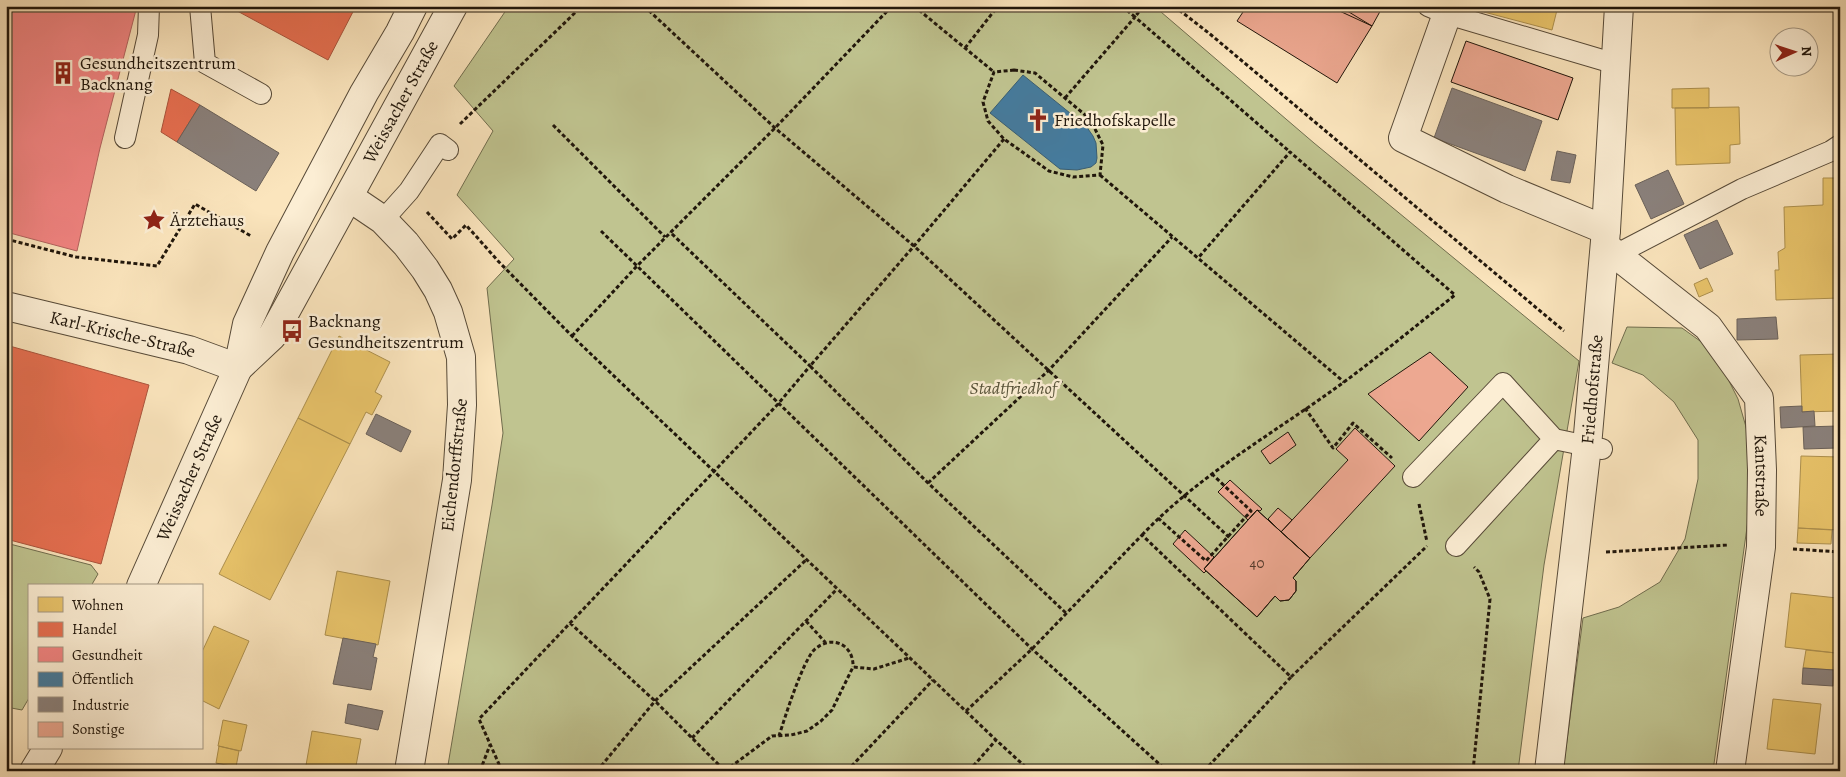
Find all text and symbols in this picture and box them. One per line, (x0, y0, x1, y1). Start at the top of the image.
north arrow (1768, 28, 1818, 78)
street label: Weissacher Straße (357, 36, 444, 168)
text: N (1797, 46, 1816, 57)
place label: Gesundheitszentrum Backnang (80, 51, 236, 96)
building icon: Gesundheitszentrum Backnang (50, 60, 76, 86)
church icon: Friedhofskapelle (1025, 107, 1051, 133)
place label: Friedhofskapelle (1054, 108, 1176, 132)
place icon: Ärztehaus (141, 207, 167, 233)
place label: Ärztehaus (169, 208, 244, 232)
street label: Karl-Krische-Straße (47, 305, 199, 363)
place label: Backnang Gesundheitszentrum (308, 309, 464, 354)
bus stop icon: Backnang Gesundheitszentrum (279, 318, 305, 344)
street label: Friedhofstraße (1575, 334, 1609, 445)
park label: Stadtfriedhof (970, 376, 1060, 400)
street label: Eichendorffstraße (435, 397, 473, 533)
street label: Weissacher Straße (150, 410, 228, 545)
street label: Kantstraße (1749, 434, 1774, 517)
house number: 40 (1250, 553, 1264, 573)
legend (28, 584, 202, 750)
text: Wohnen (71, 595, 124, 615)
text: Handel (72, 619, 117, 639)
text: Gesundheit (72, 645, 143, 665)
text: Öffentlich (72, 669, 134, 689)
text: Industrie (72, 695, 130, 715)
text: Sonstige (72, 719, 125, 739)

